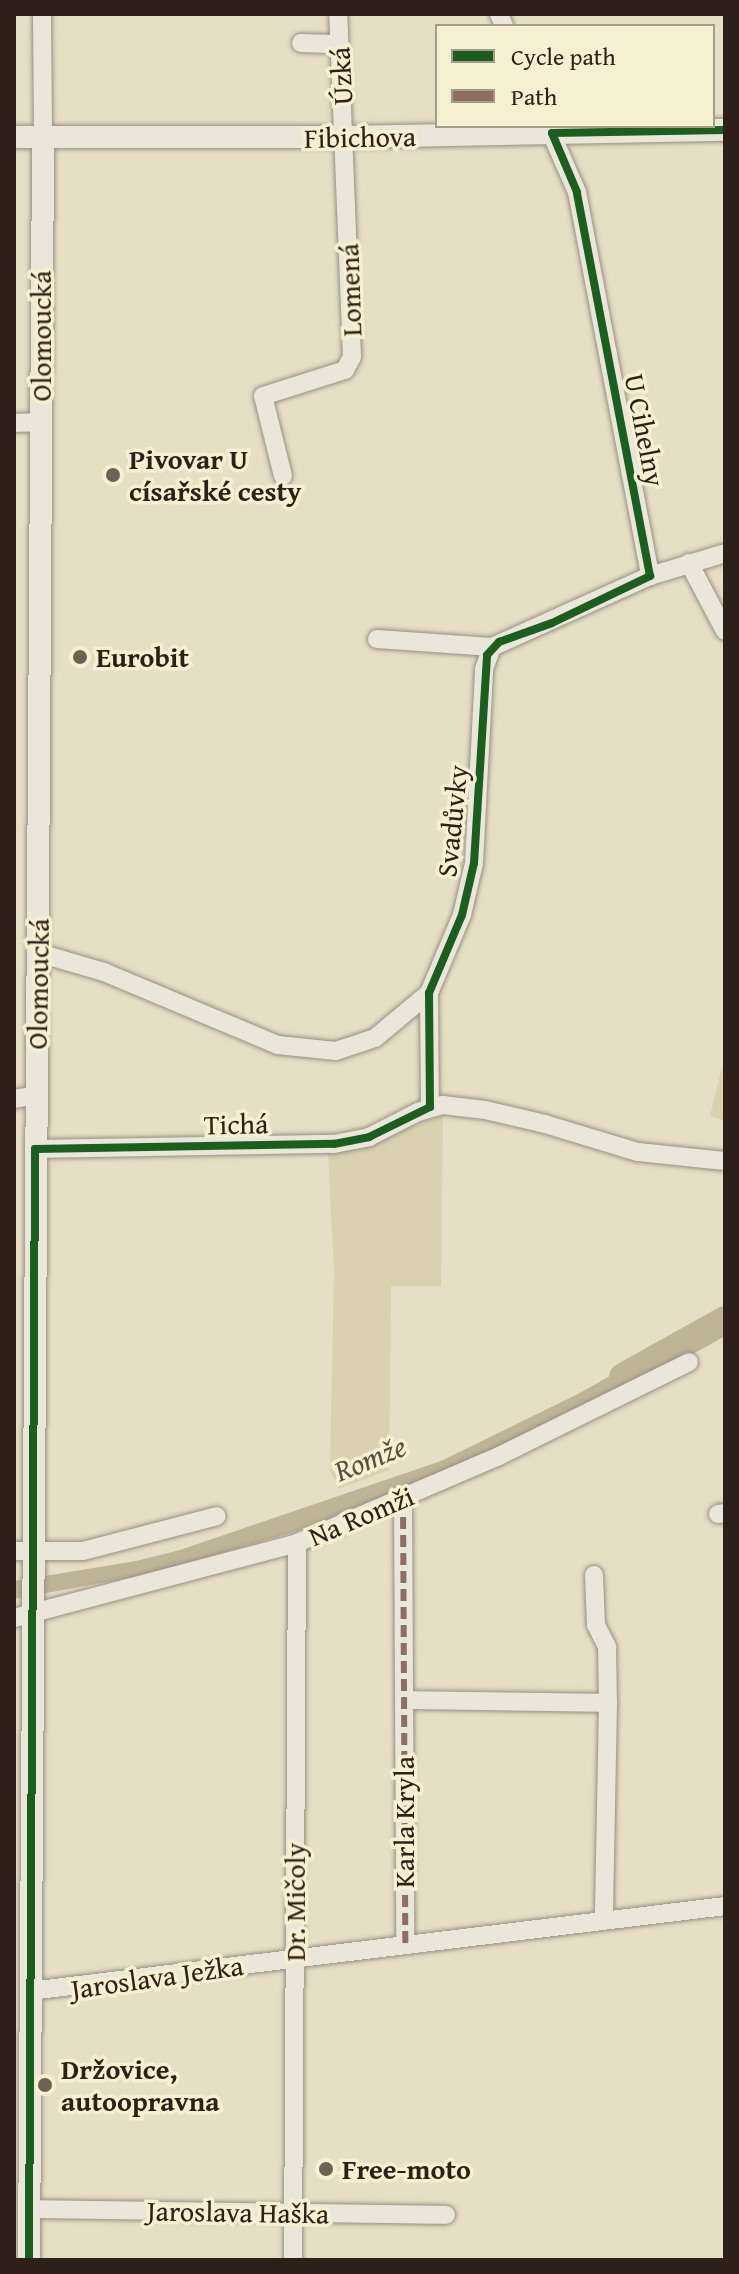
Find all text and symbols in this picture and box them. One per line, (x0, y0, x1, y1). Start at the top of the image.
legend (435, 24, 715, 128)
text: Cycle path (511, 39, 616, 74)
street label: Úzká (323, 46, 359, 106)
text: Path (511, 79, 557, 114)
street label: Fibichova (304, 119, 416, 155)
street label: Lomená (332, 243, 368, 337)
street label: Olomoucká (24, 271, 58, 401)
street label: U Cihelny (618, 371, 672, 489)
place label: Pivovar U císařské cesty (129, 442, 301, 508)
marker: Pivovar U císařské cesty (104, 466, 122, 484)
place label: Eurobit (96, 640, 189, 674)
marker: Eurobit (71, 648, 89, 666)
street label: Svadůvky (429, 763, 475, 879)
street label: Olomoucká (20, 918, 56, 1050)
street label: Tichá (203, 1107, 269, 1141)
water label: Romže (329, 1427, 411, 1489)
street label: Na Romži (303, 1479, 419, 1553)
street label: Karla Kryla (387, 1756, 421, 1888)
street label: Dr. Mičoly (278, 1843, 312, 1961)
street label: Jaroslava Ježka (69, 1948, 245, 2006)
place label: Držovice, autoopravna (61, 2052, 220, 2118)
marker: Držovice, autoopravna (36, 2076, 54, 2094)
place label: Free-moto (342, 2152, 471, 2186)
marker: Free-moto (317, 2160, 335, 2178)
street label: Jaroslava Haška (147, 2194, 329, 2230)

